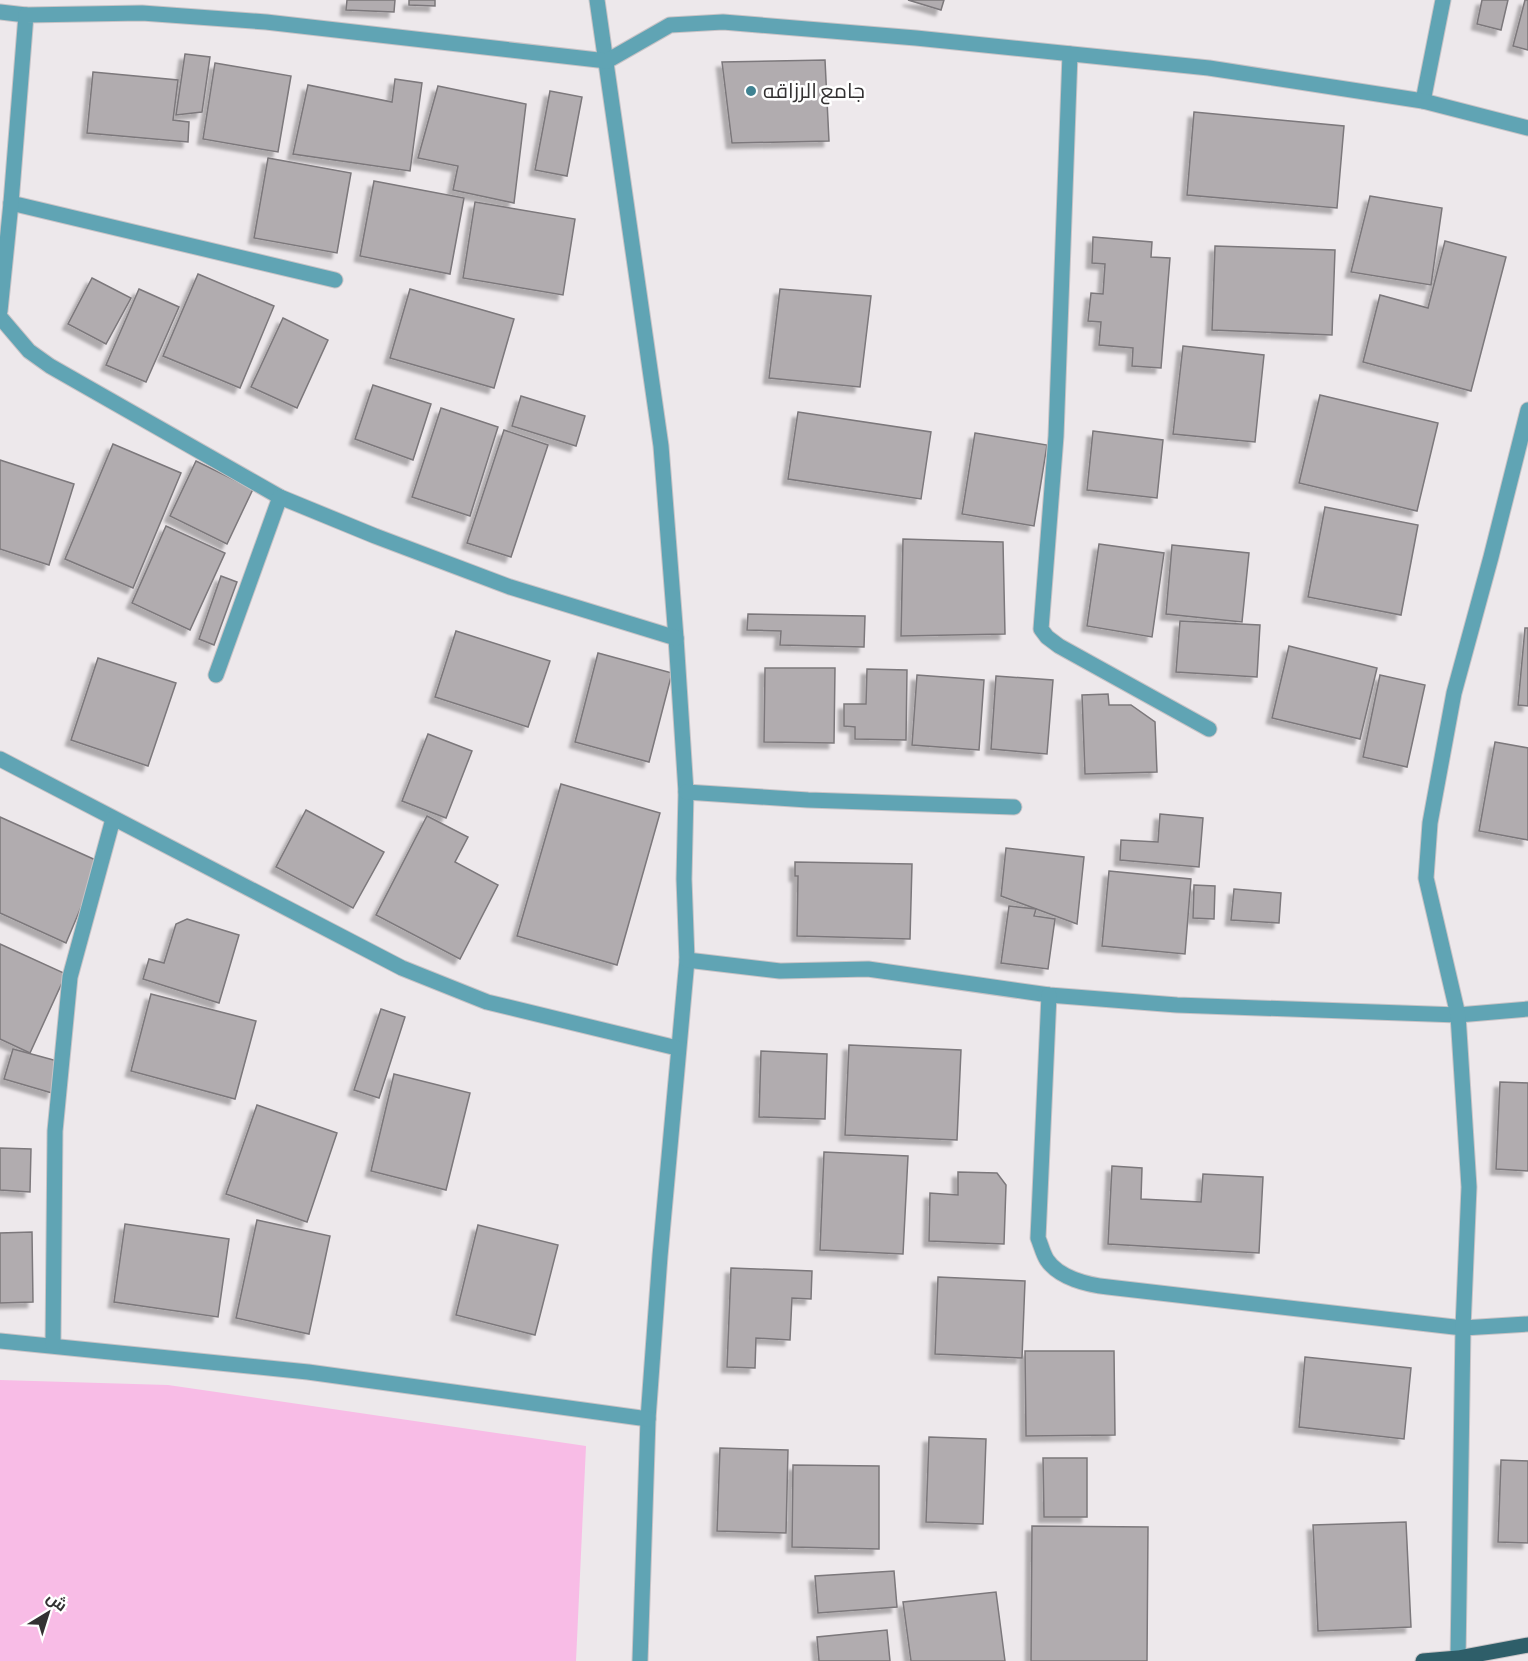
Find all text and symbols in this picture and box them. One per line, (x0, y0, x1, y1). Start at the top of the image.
place label: جامع الرزاقه (763, 81, 865, 105)
marker: جامع الرزاقه (744, 84, 758, 98)
north arrow (18, 1583, 78, 1643)
text: ش (43, 1589, 70, 1615)

